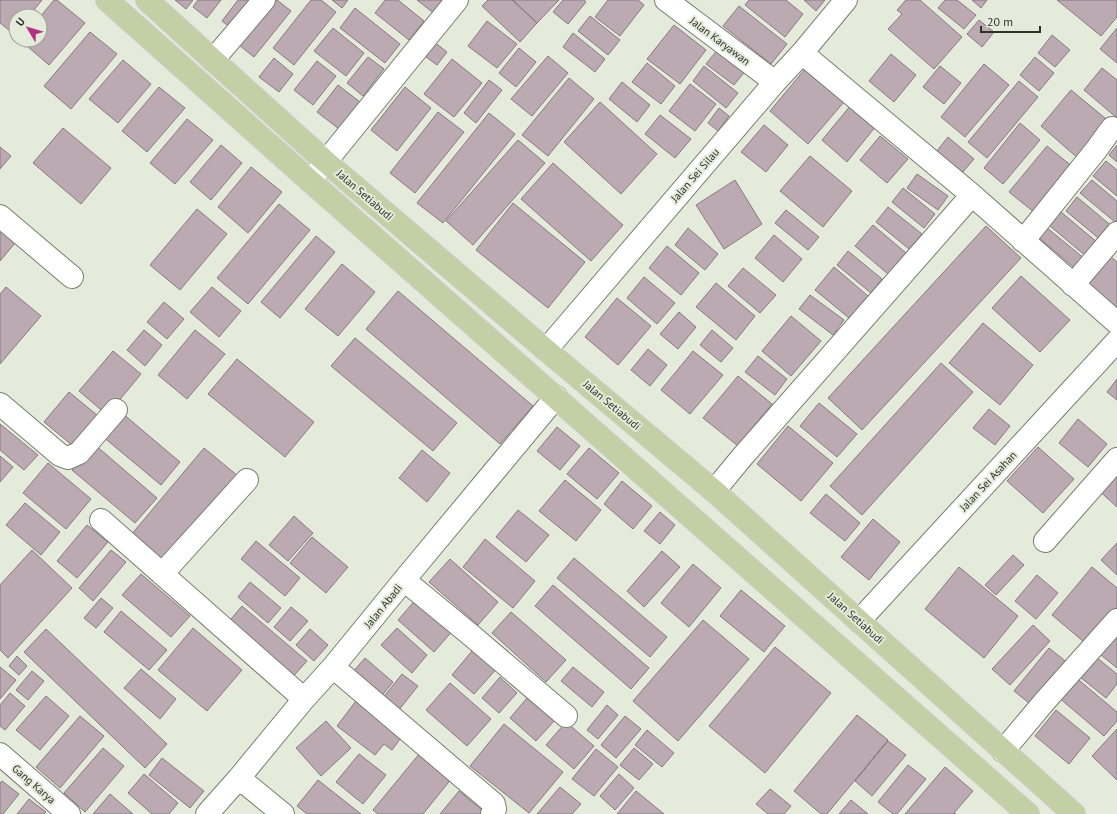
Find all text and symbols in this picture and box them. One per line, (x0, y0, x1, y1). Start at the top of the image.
north arrow (8, 8, 48, 48)
scale bar (981, 8, 1040, 34)
street label: Jalan Karyawan (686, 13, 753, 68)
text: 20 m (987, 14, 1013, 29)
text: U (12, 15, 28, 29)
street label: Jalan Sei Silau (667, 145, 722, 206)
street label: Jalan Setiabudi (333, 166, 396, 223)
street label: Jalan Setiabudi (580, 376, 644, 433)
street label: Jalan Sei Asahan (956, 448, 1019, 515)
street label: Jalan Abadi (360, 581, 405, 632)
street label: Jalan Setiabudi (824, 589, 887, 647)
street label: Gang Karya (9, 761, 59, 807)

